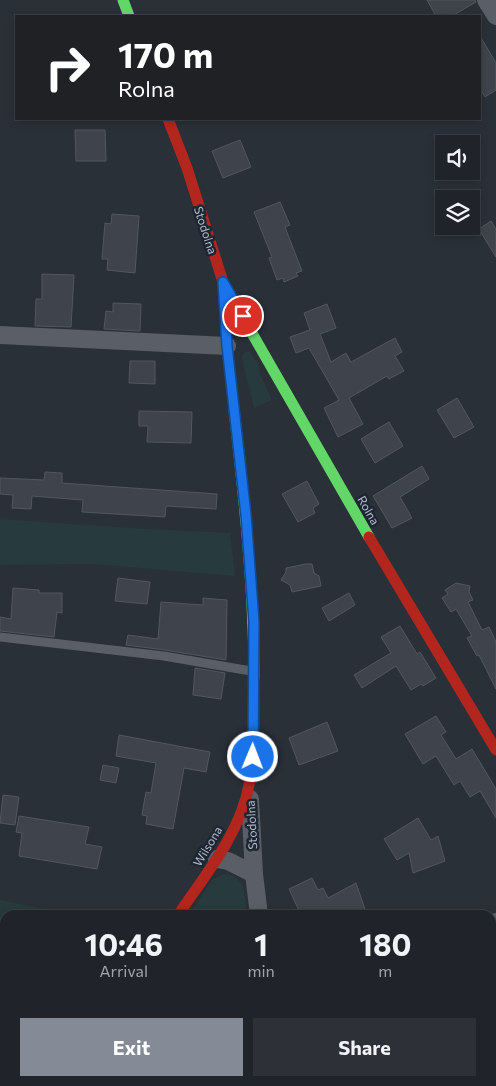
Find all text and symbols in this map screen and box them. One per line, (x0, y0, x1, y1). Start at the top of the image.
text: 170 m (118, 32, 213, 75)
icon: right (35, 35, 100, 100)
text: Rolna (118, 75, 175, 102)
map controls (435, 135, 480, 235)
button: sound (435, 135, 480, 180)
button: layers (435, 190, 480, 235)
street label: Stodolna (192, 204, 220, 256)
pin (222, 295, 264, 337)
icon: arrive (229, 302, 257, 330)
street label: Rolna (355, 493, 383, 527)
position arrow (226, 730, 278, 782)
street label: Stodolna (243, 800, 259, 850)
street label: Wilsona (190, 823, 224, 869)
text: 10:46 (85, 925, 163, 962)
text: 1 (254, 925, 268, 962)
text: 180 (359, 925, 411, 962)
text: Arrival (100, 961, 148, 980)
text: min (248, 961, 275, 980)
text: m (378, 961, 392, 980)
button: Exit (20, 1018, 243, 1076)
button: Share (253, 1018, 476, 1076)

